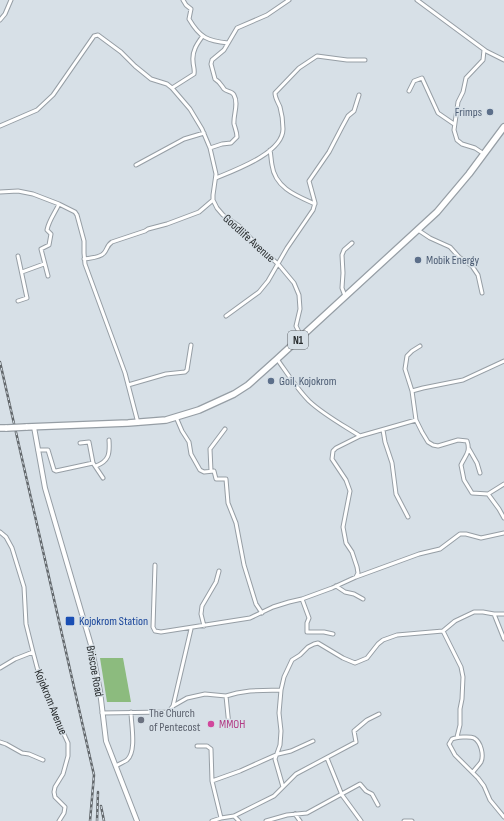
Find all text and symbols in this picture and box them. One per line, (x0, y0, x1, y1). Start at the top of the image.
place label: Frimps (455, 105, 482, 120)
marker: Frimps (485, 107, 495, 117)
street label: Goodlife Avenue (220, 211, 278, 266)
place label: Mobik Energy (426, 253, 479, 268)
marker: Mobik Energy (413, 255, 423, 265)
road number: N1 (288, 331, 308, 349)
place label: Goil, Kojokrom (279, 374, 337, 389)
marker: Goil, Kojokrom (266, 376, 276, 386)
place label: Kojokrom Station (79, 614, 148, 629)
marker: Kojokrom Station (64, 615, 76, 627)
street label: Briscoe Road (83, 644, 106, 698)
street label: Kojokrom Avenue (31, 667, 70, 737)
place label: The Church of Pentecost (149, 706, 201, 735)
marker: The Church of Pentecost (136, 715, 146, 725)
place label: MMOH (219, 717, 245, 732)
marker: MMOH (206, 719, 216, 729)

